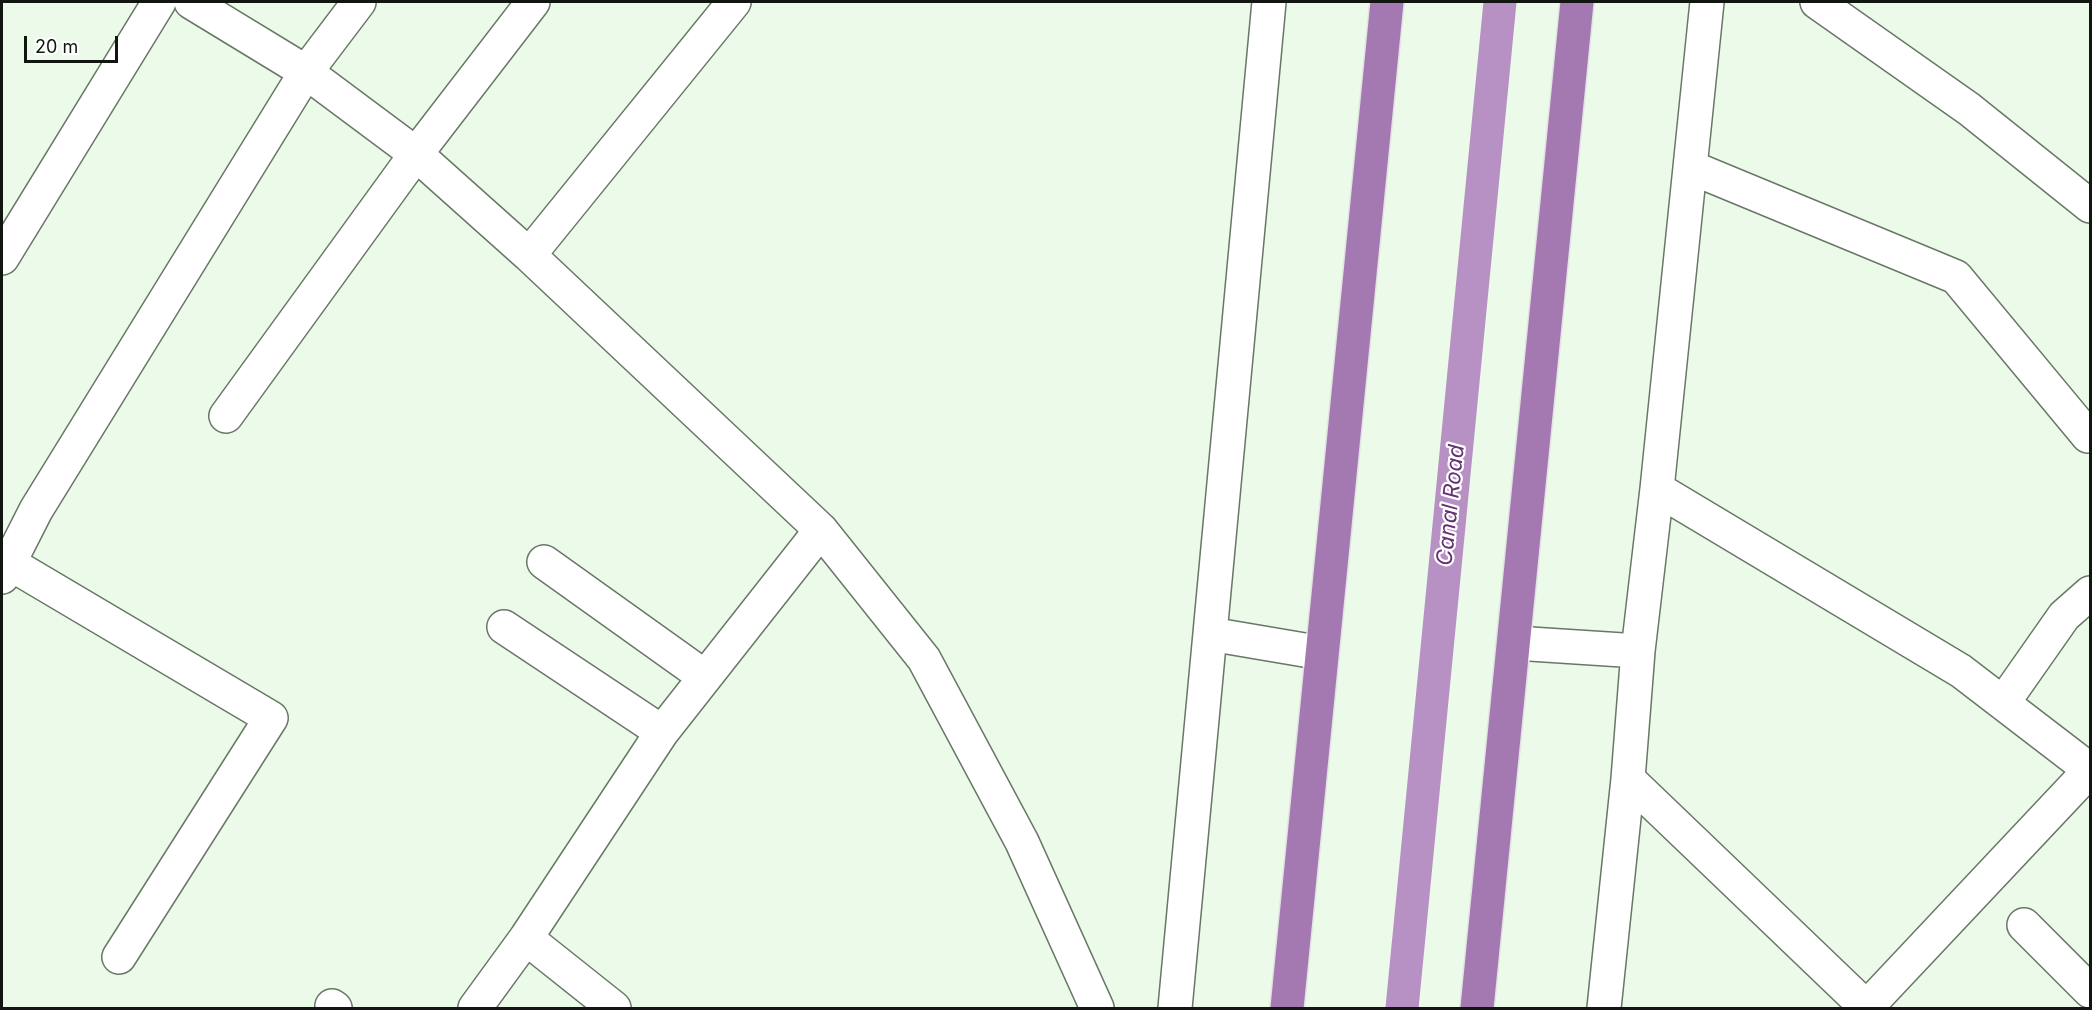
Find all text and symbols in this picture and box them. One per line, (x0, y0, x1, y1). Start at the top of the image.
scale bar (27, 24, 122, 62)
text: 20 m (35, 36, 78, 57)
water label: Canal Road (1432, 443, 1470, 567)

